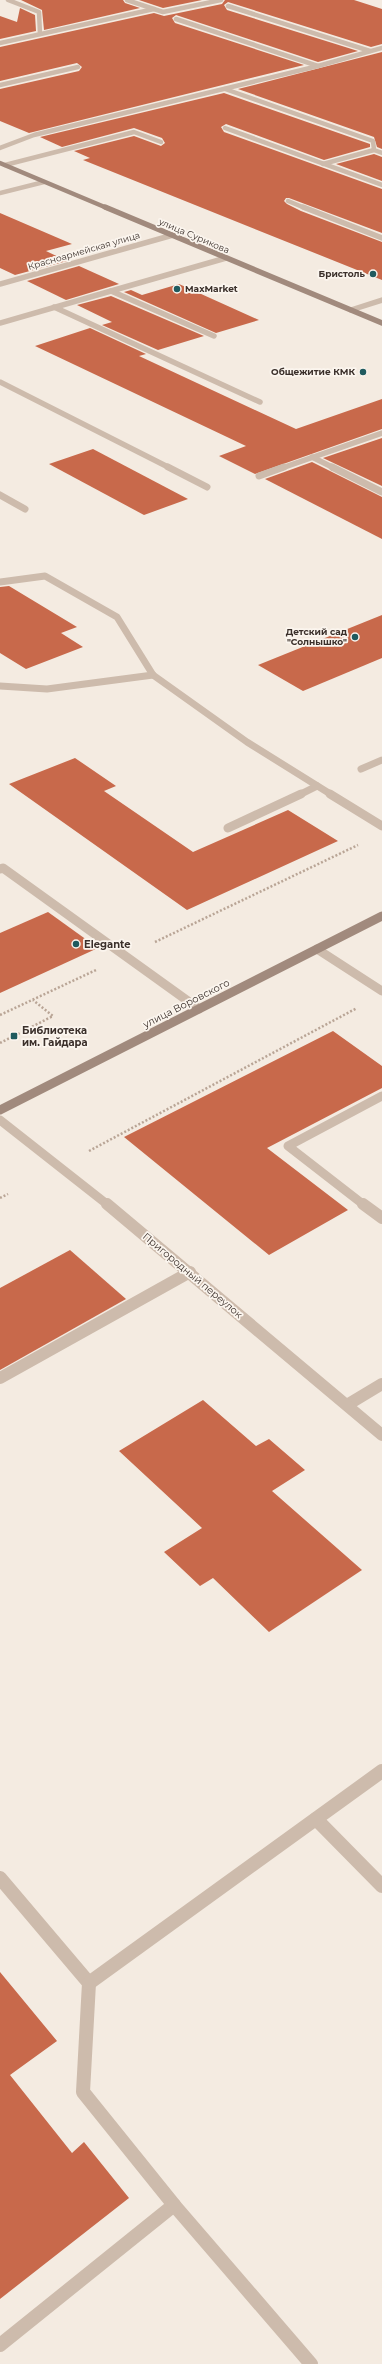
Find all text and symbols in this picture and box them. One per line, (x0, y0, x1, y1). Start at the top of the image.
street label: улица Сурикова (156, 215, 231, 255)
street label: Красноармейская улица (27, 229, 141, 272)
place label: Бристоль (319, 268, 366, 279)
marker: Бристоль (368, 269, 378, 279)
place label: MaxMarket (185, 283, 238, 294)
marker: MaxMarket (172, 284, 182, 294)
place label: Общежитие КМК (271, 366, 355, 377)
marker: Общежитие КМК (358, 367, 368, 377)
place label: Детский сад "Солнышко" (286, 626, 348, 647)
marker: Детский сад "Солнышко" (350, 632, 360, 642)
place label: Elegante (84, 938, 131, 951)
marker: Elegante (71, 939, 81, 949)
street label: улица Воровского (140, 976, 232, 1031)
place label: Библиотека им. Гайдара (22, 1024, 87, 1049)
marker: Библиотека им. Гайдара (9, 1031, 19, 1041)
street label: Пригородный переулок (140, 1230, 245, 1321)

